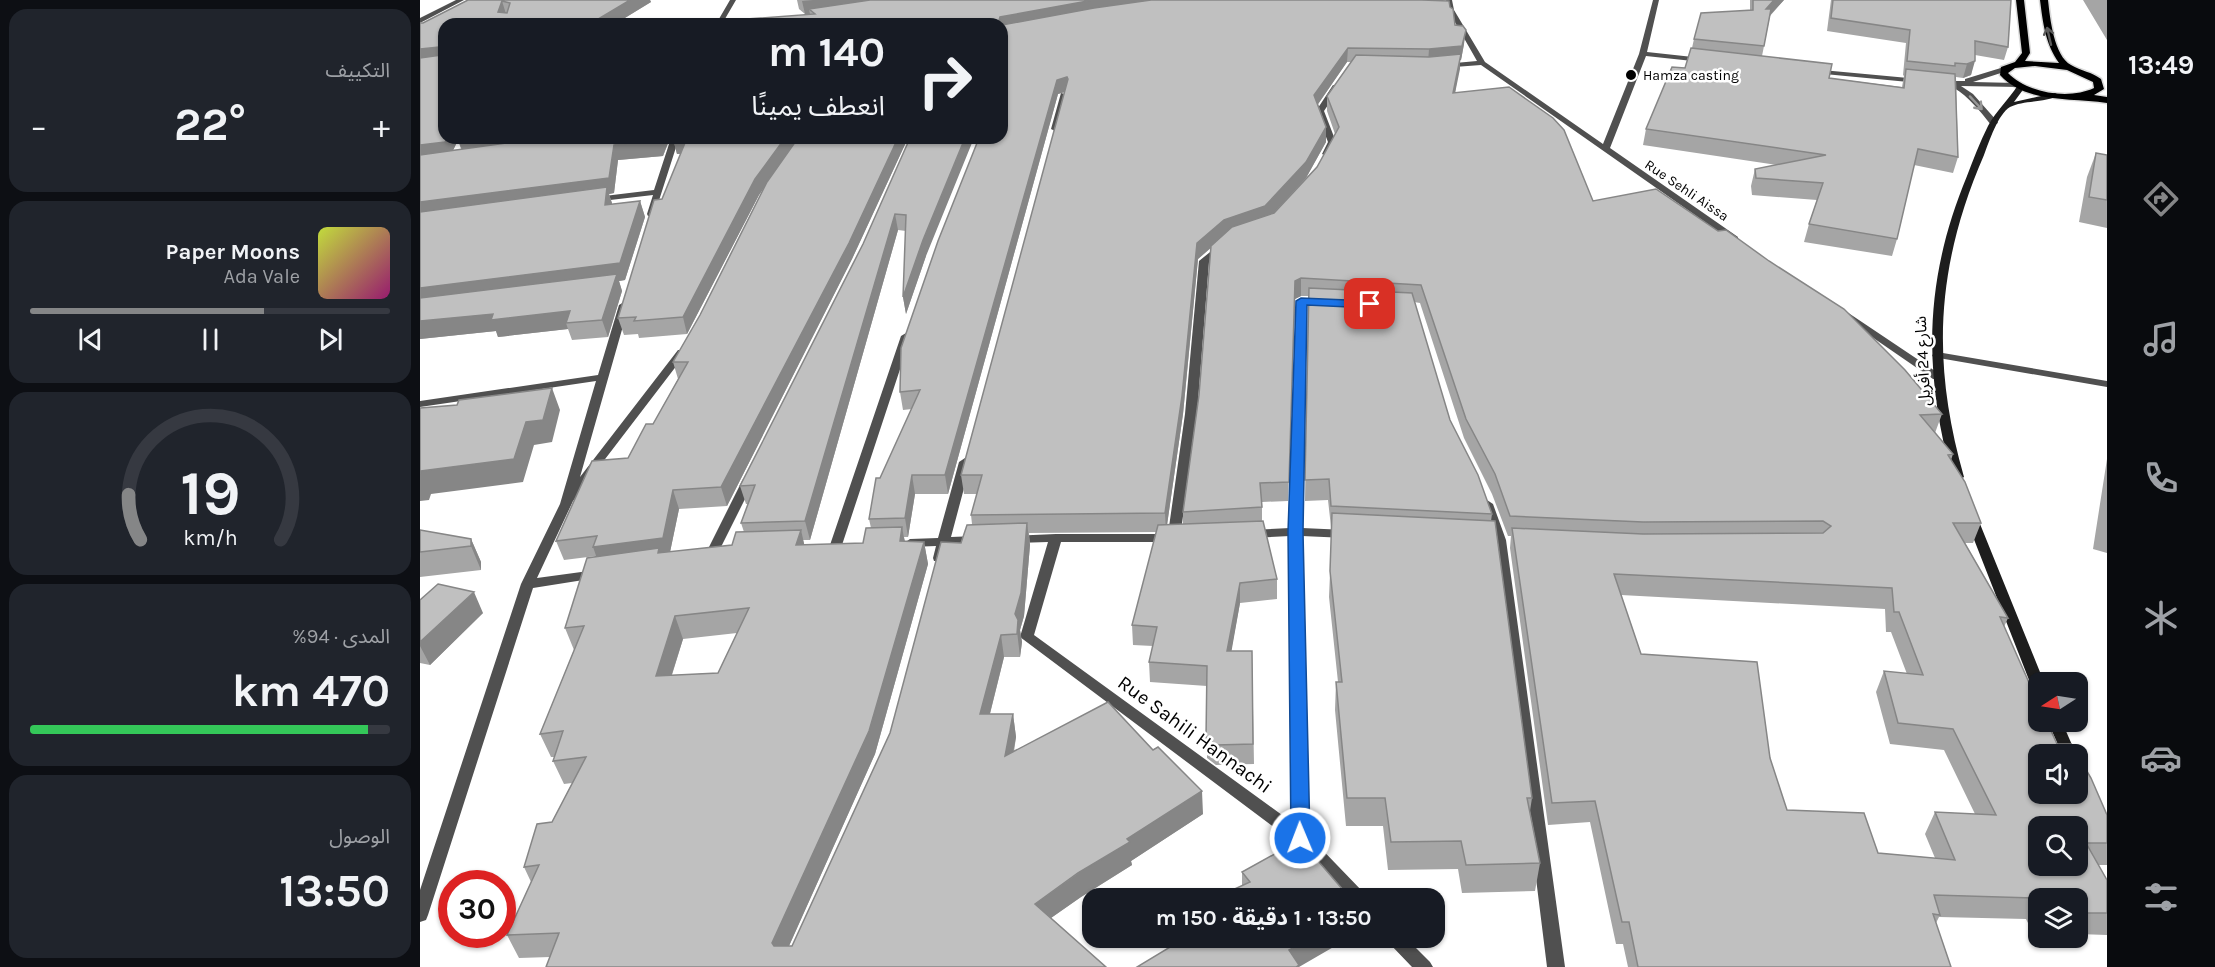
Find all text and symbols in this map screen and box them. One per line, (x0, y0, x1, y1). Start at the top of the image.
text: 140 m (768, 27, 885, 77)
one-way arrow (2043, 27, 2055, 46)
icon: right (906, 42, 984, 120)
text: 13:49 (2128, 49, 2194, 81)
text: التكييف (326, 59, 390, 82)
place label: Hamza casting (1643, 67, 1739, 84)
marker: Hamza casting (1624, 68, 1638, 82)
text: انعطف يمينًا (751, 90, 885, 122)
one-way arrow (1969, 95, 1983, 110)
text: 22° (174, 99, 246, 151)
text: − (30, 107, 47, 145)
text: + (373, 107, 390, 145)
street label: Rue Sehli Aissa (1641, 156, 1732, 225)
icon: directions (2140, 178, 2182, 220)
text: Paper Moons (166, 239, 300, 265)
text: Ada Vale (223, 265, 300, 288)
pin (1344, 278, 1395, 329)
icon: arrive (1353, 287, 1386, 320)
street label: شارع 24 أفريل (1911, 315, 1937, 407)
icon: music (2140, 318, 2182, 360)
icon: previous (74, 323, 107, 356)
icon: pause (194, 323, 227, 356)
icon: next (314, 323, 347, 356)
icon: phone (2140, 457, 2182, 499)
text: 19 (180, 458, 240, 531)
text: km/h (183, 526, 237, 551)
icon: climate (2140, 597, 2182, 639)
text: المدى · 94% (292, 625, 390, 648)
text: 470 km (232, 665, 390, 717)
street label: Rue Sahili Hannachi (1113, 671, 1276, 798)
north arrow (2028, 672, 2088, 732)
map controls (2028, 672, 2088, 948)
icon: car (2140, 737, 2182, 779)
button: sound (2028, 744, 2088, 804)
position arrow (1268, 806, 1332, 870)
button: search (2028, 816, 2088, 876)
text: الوصول (329, 825, 390, 848)
text: 13:50 (279, 865, 390, 917)
speed limit sign: 30 (438, 870, 516, 948)
icon: filters (2140, 876, 2182, 918)
button: layers (2028, 888, 2088, 948)
text: 13:50 · 1 دقيقة · 150 m (1156, 905, 1371, 931)

